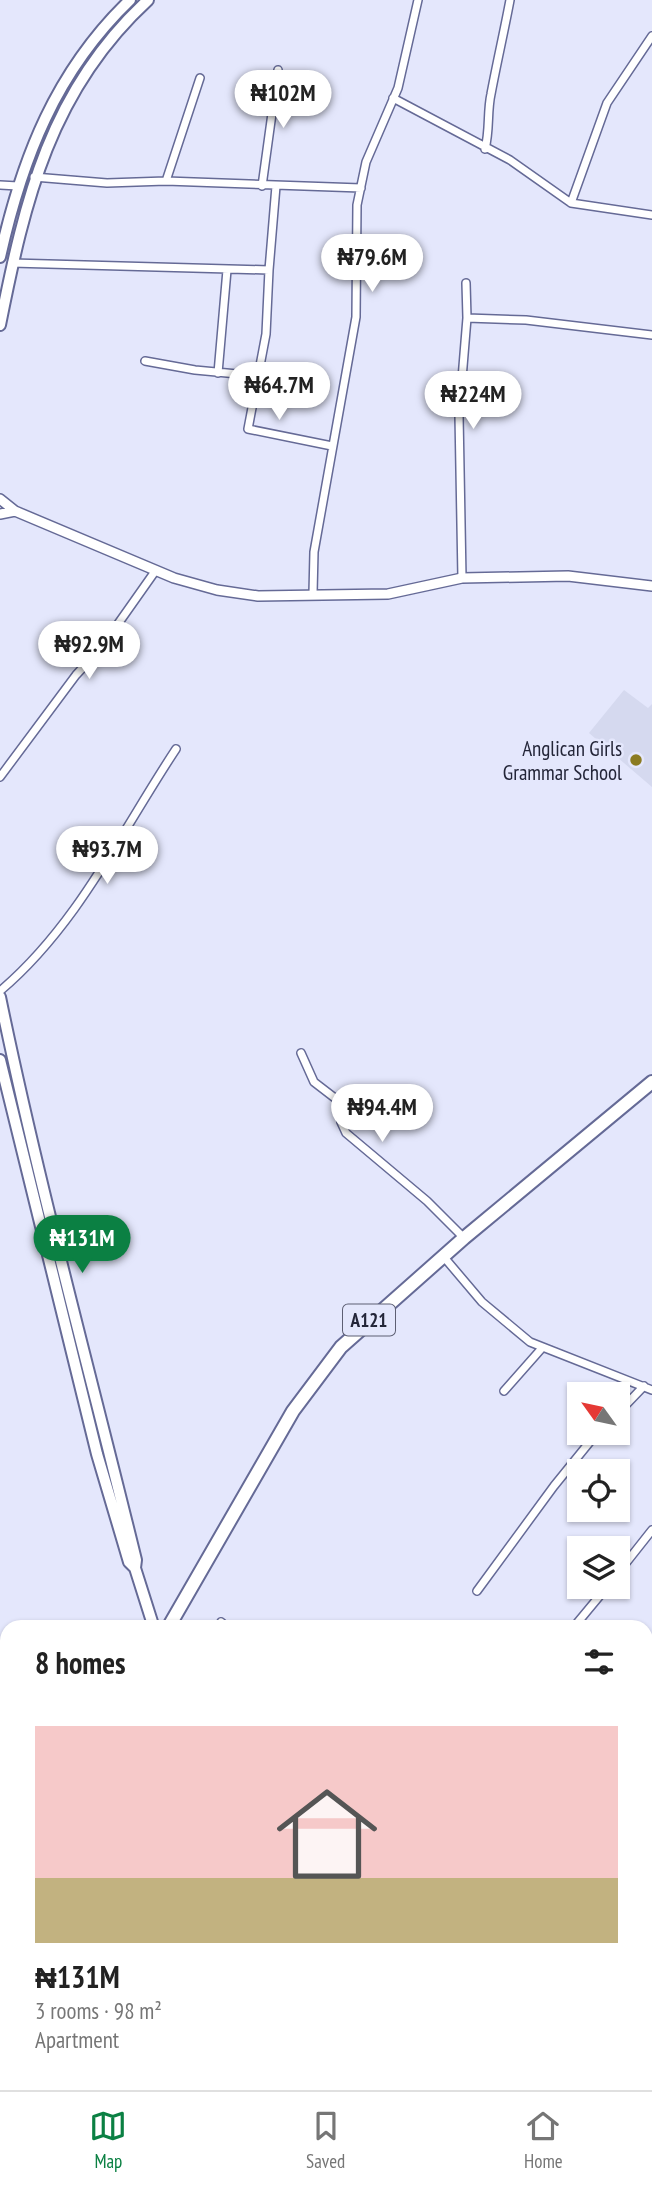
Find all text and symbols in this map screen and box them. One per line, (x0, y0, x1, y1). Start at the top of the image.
pin: ₦102M (234, 71, 332, 130)
text: ₦102M (251, 78, 315, 107)
pin: ₦79.6M (315, 234, 429, 294)
text: ₦79.6M (337, 242, 407, 271)
pin: ₦64.7M (222, 362, 336, 422)
text: ₦64.7M (244, 370, 314, 399)
pin: ₦224M (424, 372, 522, 431)
text: ₦224M (441, 379, 505, 408)
pin: ₦92.9M (32, 622, 146, 681)
text: ₦92.9M (54, 629, 124, 658)
place label: Anglican Girls Grammar School (503, 735, 622, 786)
marker: Anglican Girls Grammar School (628, 752, 644, 768)
pin: ₦93.7M (50, 826, 164, 886)
text: ₦93.7M (72, 834, 142, 863)
pin: ₦94.4M (325, 1084, 439, 1144)
text: ₦94.4M (347, 1092, 417, 1121)
pin: ₦131M (33, 1216, 131, 1275)
text: ₦131M (50, 1223, 114, 1252)
road number: A121 (343, 1304, 395, 1336)
north arrow (567, 1382, 630, 1446)
map controls (567, 1382, 630, 1599)
button: locate (567, 1459, 630, 1522)
button: layers (567, 1536, 630, 1599)
text: 8 homes (35, 1643, 126, 1682)
icon: filters (580, 1643, 618, 1681)
icon: home (264, 1771, 390, 1897)
text: ₦131M (35, 1957, 120, 1996)
text: 3 rooms · 98 m² (35, 1996, 162, 2025)
text: Apartment (35, 2025, 119, 2054)
tab: Map (89, 2107, 127, 2173)
tab: Saved (306, 2107, 345, 2173)
tab: Home (524, 2107, 563, 2173)

